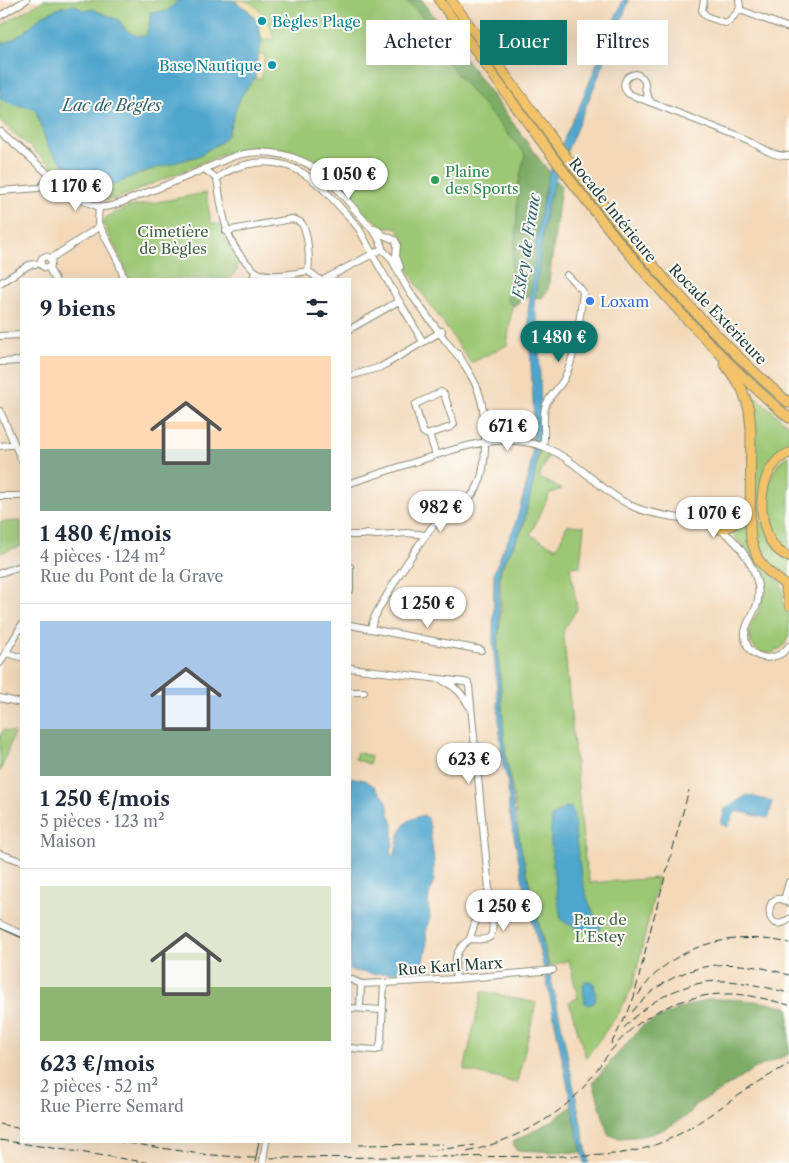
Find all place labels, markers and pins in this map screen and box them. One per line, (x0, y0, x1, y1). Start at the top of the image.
place label: Bègles Plage (272, 12, 361, 31)
marker: Bègles Plage (256, 15, 268, 27)
place label: Base Nautique (159, 56, 262, 75)
marker: Base Nautique (266, 59, 278, 71)
pin: 1 050 € (303, 158, 395, 200)
place label: Plaine des Sports (445, 162, 519, 198)
pin: 1 170 € (30, 170, 122, 212)
marker: Plaine des Sports (429, 174, 441, 186)
place label: Loxam (600, 292, 649, 311)
marker: Loxam (584, 295, 596, 307)
pin: 1 480 € (513, 320, 605, 363)
pin: 671 € (473, 410, 543, 452)
pin: 982 € (406, 490, 476, 533)
pin: 1 070 € (668, 496, 760, 539)
pin: 1 250 € (382, 586, 474, 629)
pin: 623 € (434, 742, 504, 785)
pin: 1 250 € (458, 890, 550, 932)

